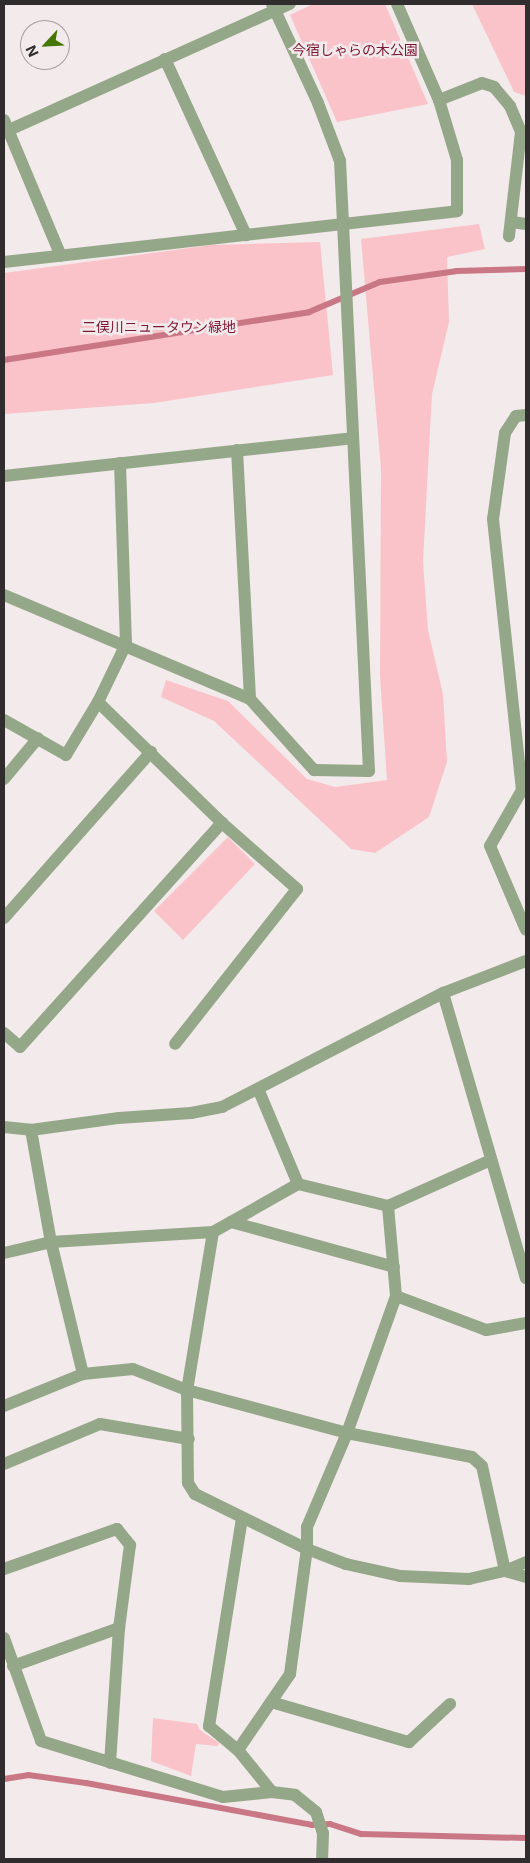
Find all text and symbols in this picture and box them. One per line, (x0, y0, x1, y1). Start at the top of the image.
north arrow (20, 20, 70, 70)
park label: 今宿しゃらの木公園 (292, 42, 418, 58)
text: N (22, 43, 42, 60)
park label: 二俣川ニュータウン緑地 (82, 319, 236, 335)

